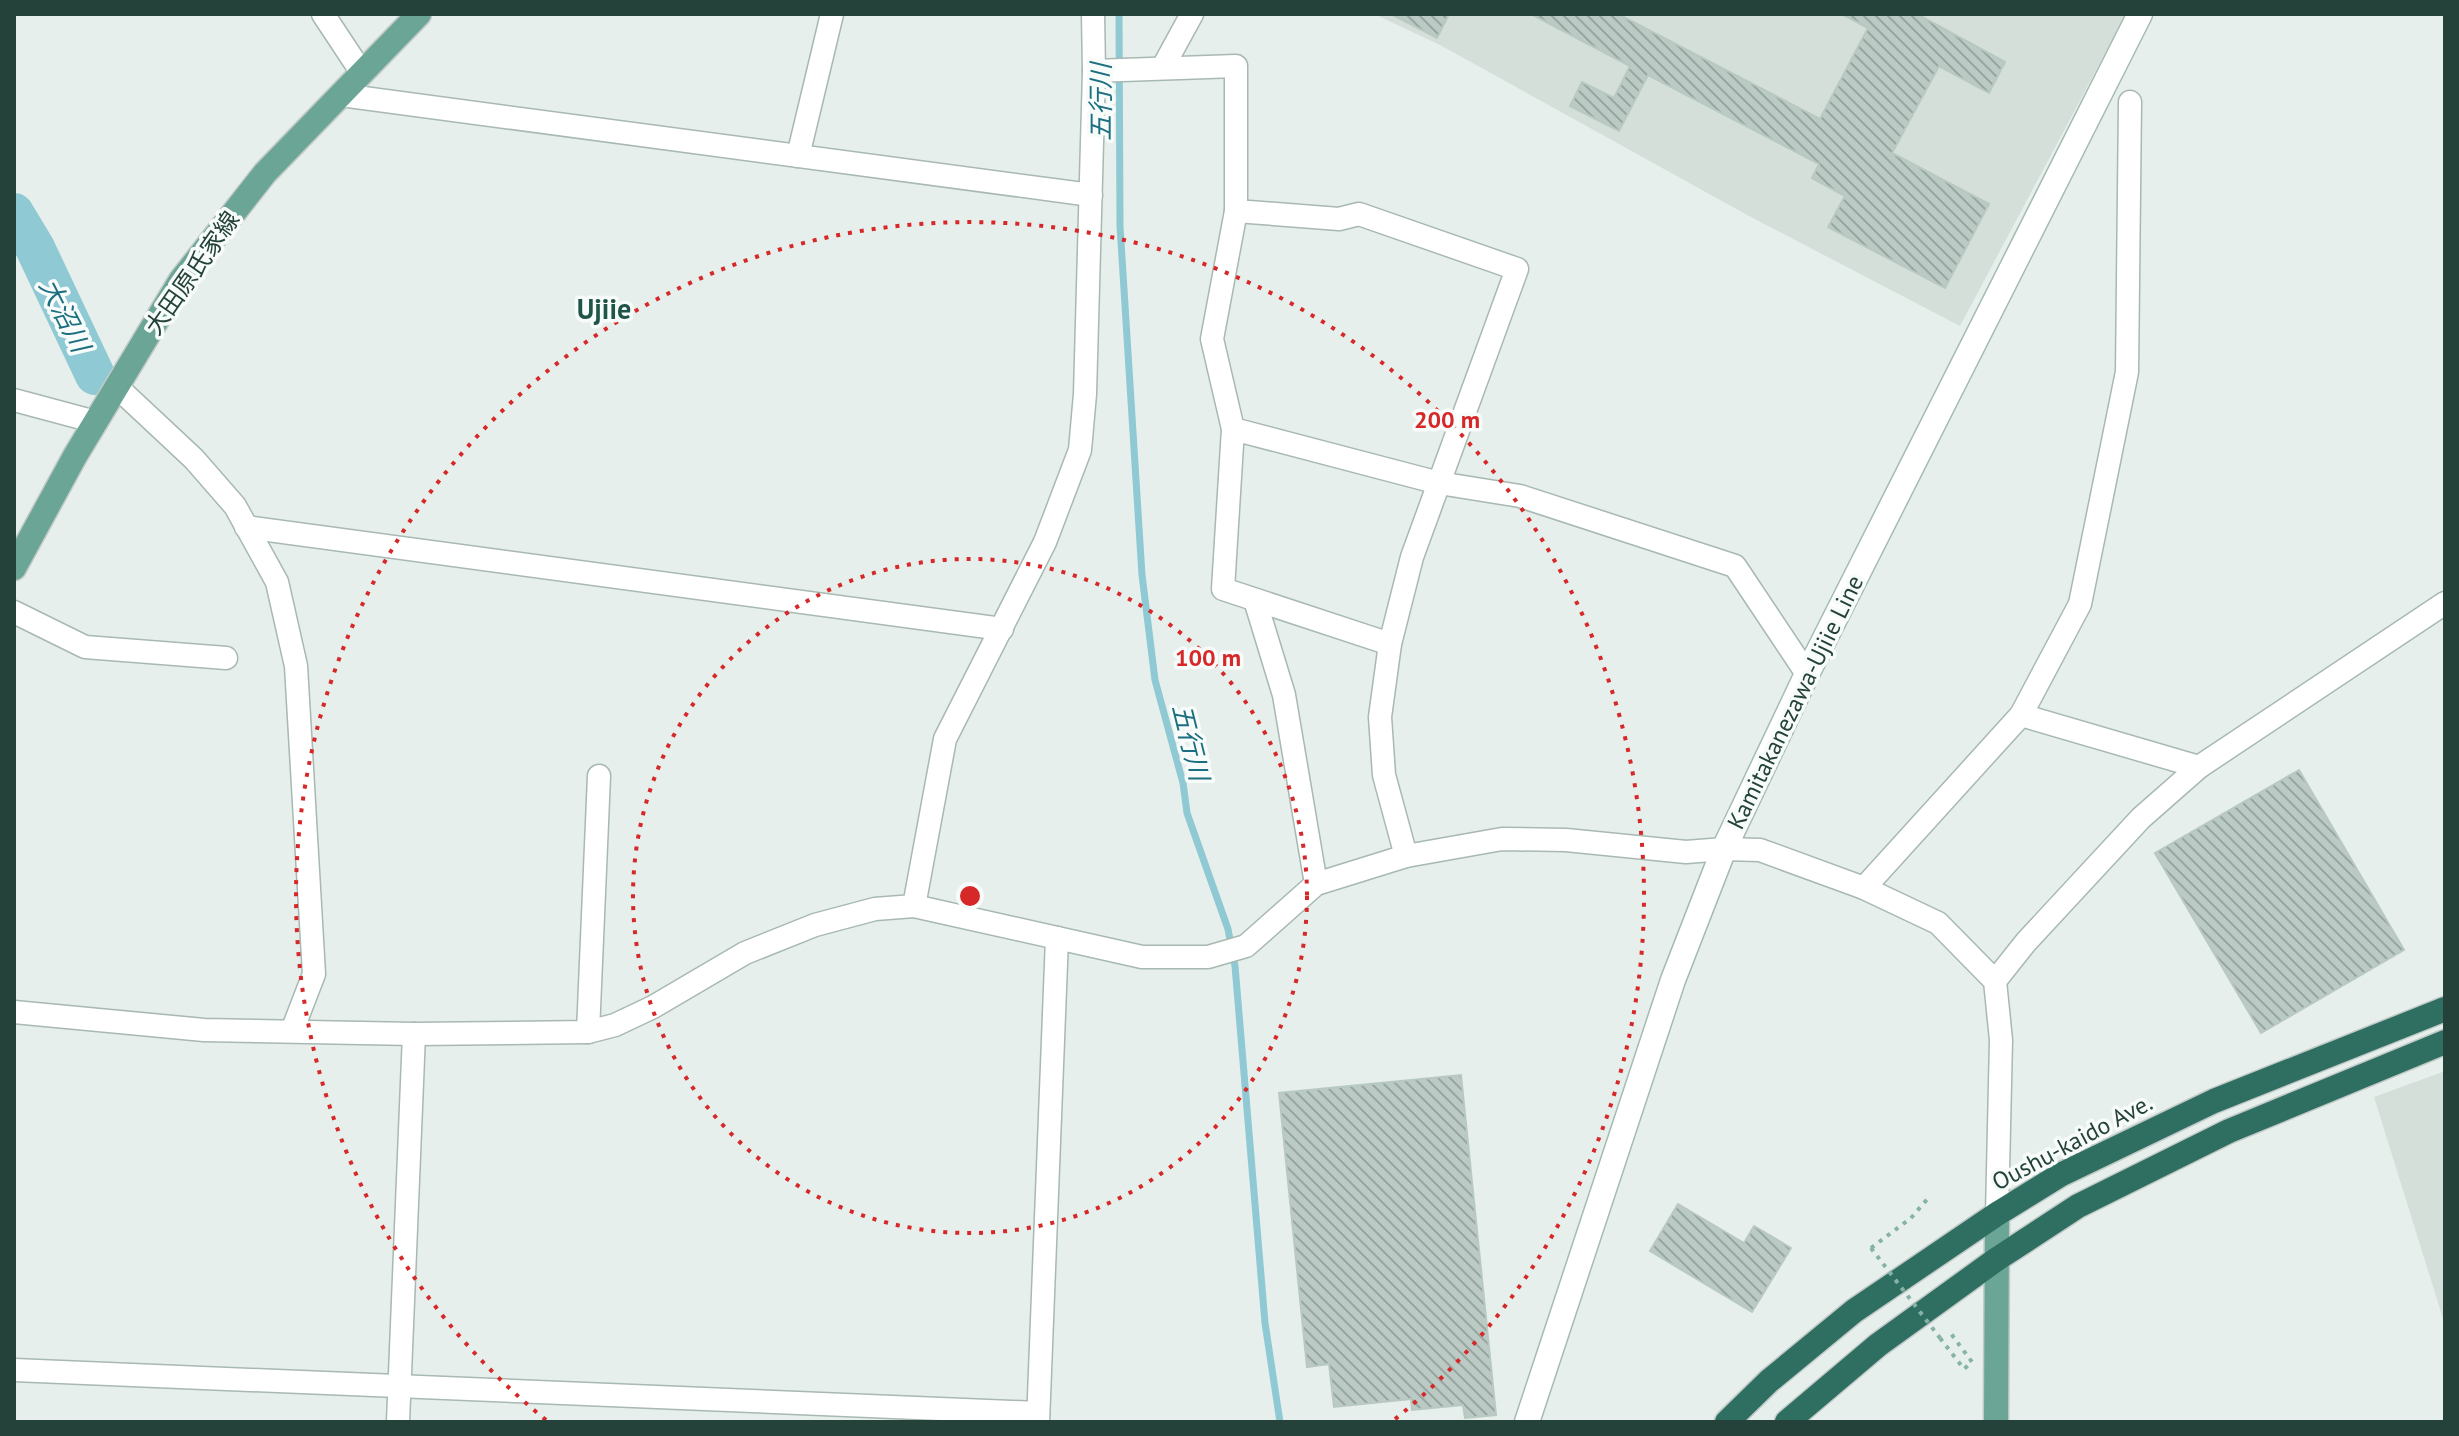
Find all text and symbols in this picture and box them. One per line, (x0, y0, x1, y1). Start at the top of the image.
water label: 五行川 (1084, 60, 1117, 141)
street label: 大田原氏家線 (138, 205, 246, 341)
water label: 大沼川 (33, 273, 99, 360)
district label: Ujiie (577, 290, 631, 327)
text: 200 m (1414, 404, 1480, 435)
street label: Kamitakanezawa-Ujiie Line (1720, 570, 1870, 834)
text: 100 m (1175, 642, 1241, 673)
water label: 五行川 (1166, 700, 1217, 787)
centre of rings (956, 882, 984, 910)
street label: Oushu-kaido Ave. (1986, 1087, 2158, 1197)

